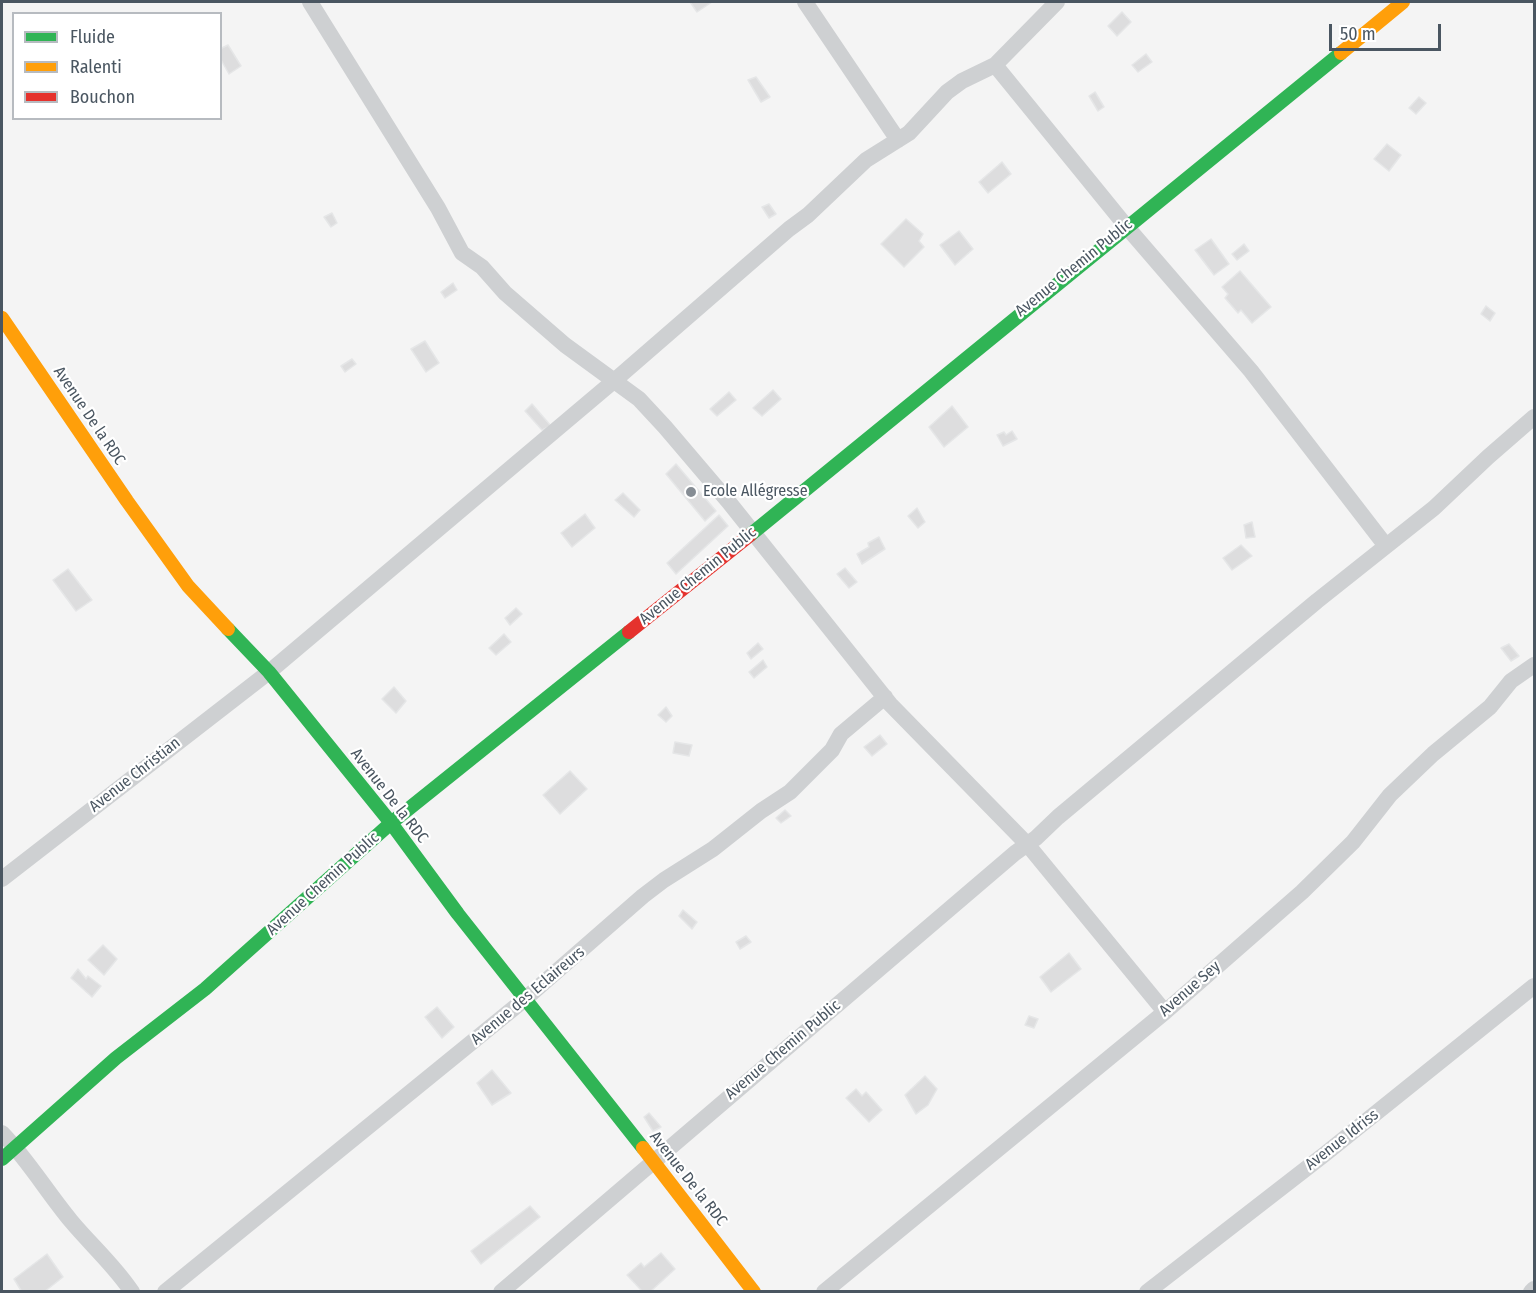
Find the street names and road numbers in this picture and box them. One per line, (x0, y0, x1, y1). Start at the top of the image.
street label: Avenue Chemin Public (1012, 215, 1136, 321)
street label: Avenue De la RDC (49, 363, 129, 469)
street label: Avenue Chemin Public (636, 523, 760, 629)
street label: Avenue Christian (86, 734, 184, 816)
street label: Avenue De la RDC (346, 745, 432, 847)
street label: Avenue Chemin Public (263, 828, 383, 940)
street label: Avenue des Eclaireurs (467, 943, 589, 1049)
street label: Avenue Sey (1155, 957, 1225, 1021)
street label: Avenue Chemin Public (721, 996, 845, 1104)
street label: Avenue Idriss (1302, 1105, 1382, 1175)
street label: Avenue De la RDC (645, 1128, 731, 1230)

